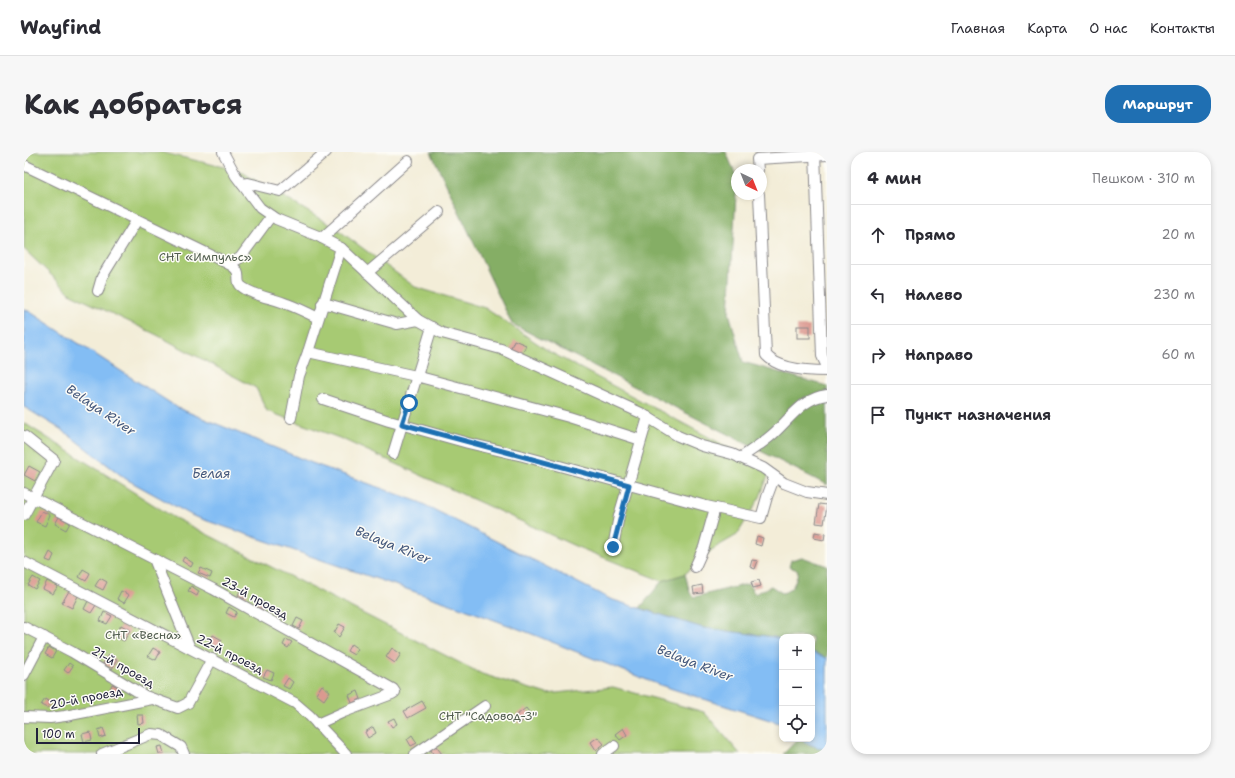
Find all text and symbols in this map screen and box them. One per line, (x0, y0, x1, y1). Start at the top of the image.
text: Wayfind (20, 15, 101, 40)
text: Главная (951, 19, 1005, 37)
text: Карта (1027, 19, 1067, 37)
text: О нас (1089, 19, 1128, 37)
text: Контакты (1150, 19, 1215, 37)
text: Как добраться (24, 85, 243, 123)
button: Маршрут (1105, 85, 1211, 123)
north arrow (731, 164, 767, 200)
text: 4 мин (867, 167, 922, 189)
text: Пешком · 310 m (1092, 170, 1195, 187)
icon: ahead (867, 224, 889, 246)
text: Прямо (905, 225, 955, 245)
text: 20 m (1162, 226, 1195, 243)
park label: СНТ «Импульс» (159, 249, 252, 265)
icon: left (867, 284, 889, 306)
text: Налево (905, 285, 963, 305)
text: 230 m (1153, 286, 1195, 303)
icon: right (867, 344, 889, 366)
text: Направо (905, 345, 973, 365)
text: 60 m (1162, 346, 1195, 363)
water label: Belaya River (63, 381, 140, 440)
route start (400, 394, 418, 412)
icon: arrive (867, 404, 889, 426)
text: Пункт назначения (905, 405, 1051, 425)
water label: Белая (192, 465, 230, 482)
water label: Belaya River (353, 522, 434, 568)
route end (604, 538, 622, 556)
street label: 23-й проезд (219, 573, 292, 623)
park label: СНТ «Весна» (105, 627, 181, 643)
street label: 22-й проезд (194, 630, 267, 678)
map controls (779, 634, 815, 742)
button: + (779, 634, 815, 670)
water label: Belaya River (655, 641, 736, 686)
street label: 21-й проезд (89, 642, 158, 692)
button: − (779, 670, 815, 706)
street label: 20-й проезд (48, 683, 124, 713)
button: locate (779, 706, 815, 742)
park label: СНТ "Садовод-3" (439, 708, 537, 724)
scale bar (36, 726, 140, 745)
text: 100 m (42, 727, 75, 742)

